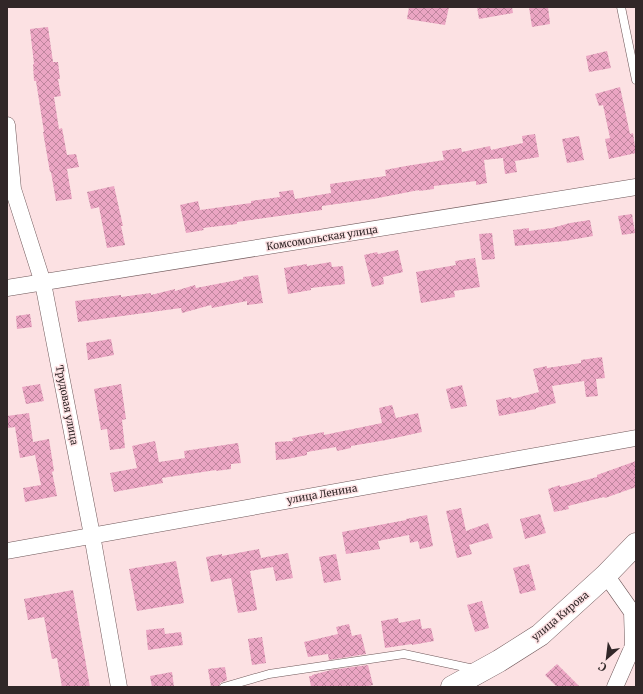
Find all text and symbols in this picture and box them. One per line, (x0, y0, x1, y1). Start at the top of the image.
street label: Комсомольская улица (265, 223, 379, 253)
street label: Трудовая улица (53, 364, 81, 447)
street label: улица Ленина (286, 481, 359, 507)
street label: улица Кирова (529, 588, 592, 644)
north arrow (587, 638, 627, 678)
text: С (596, 659, 609, 675)

